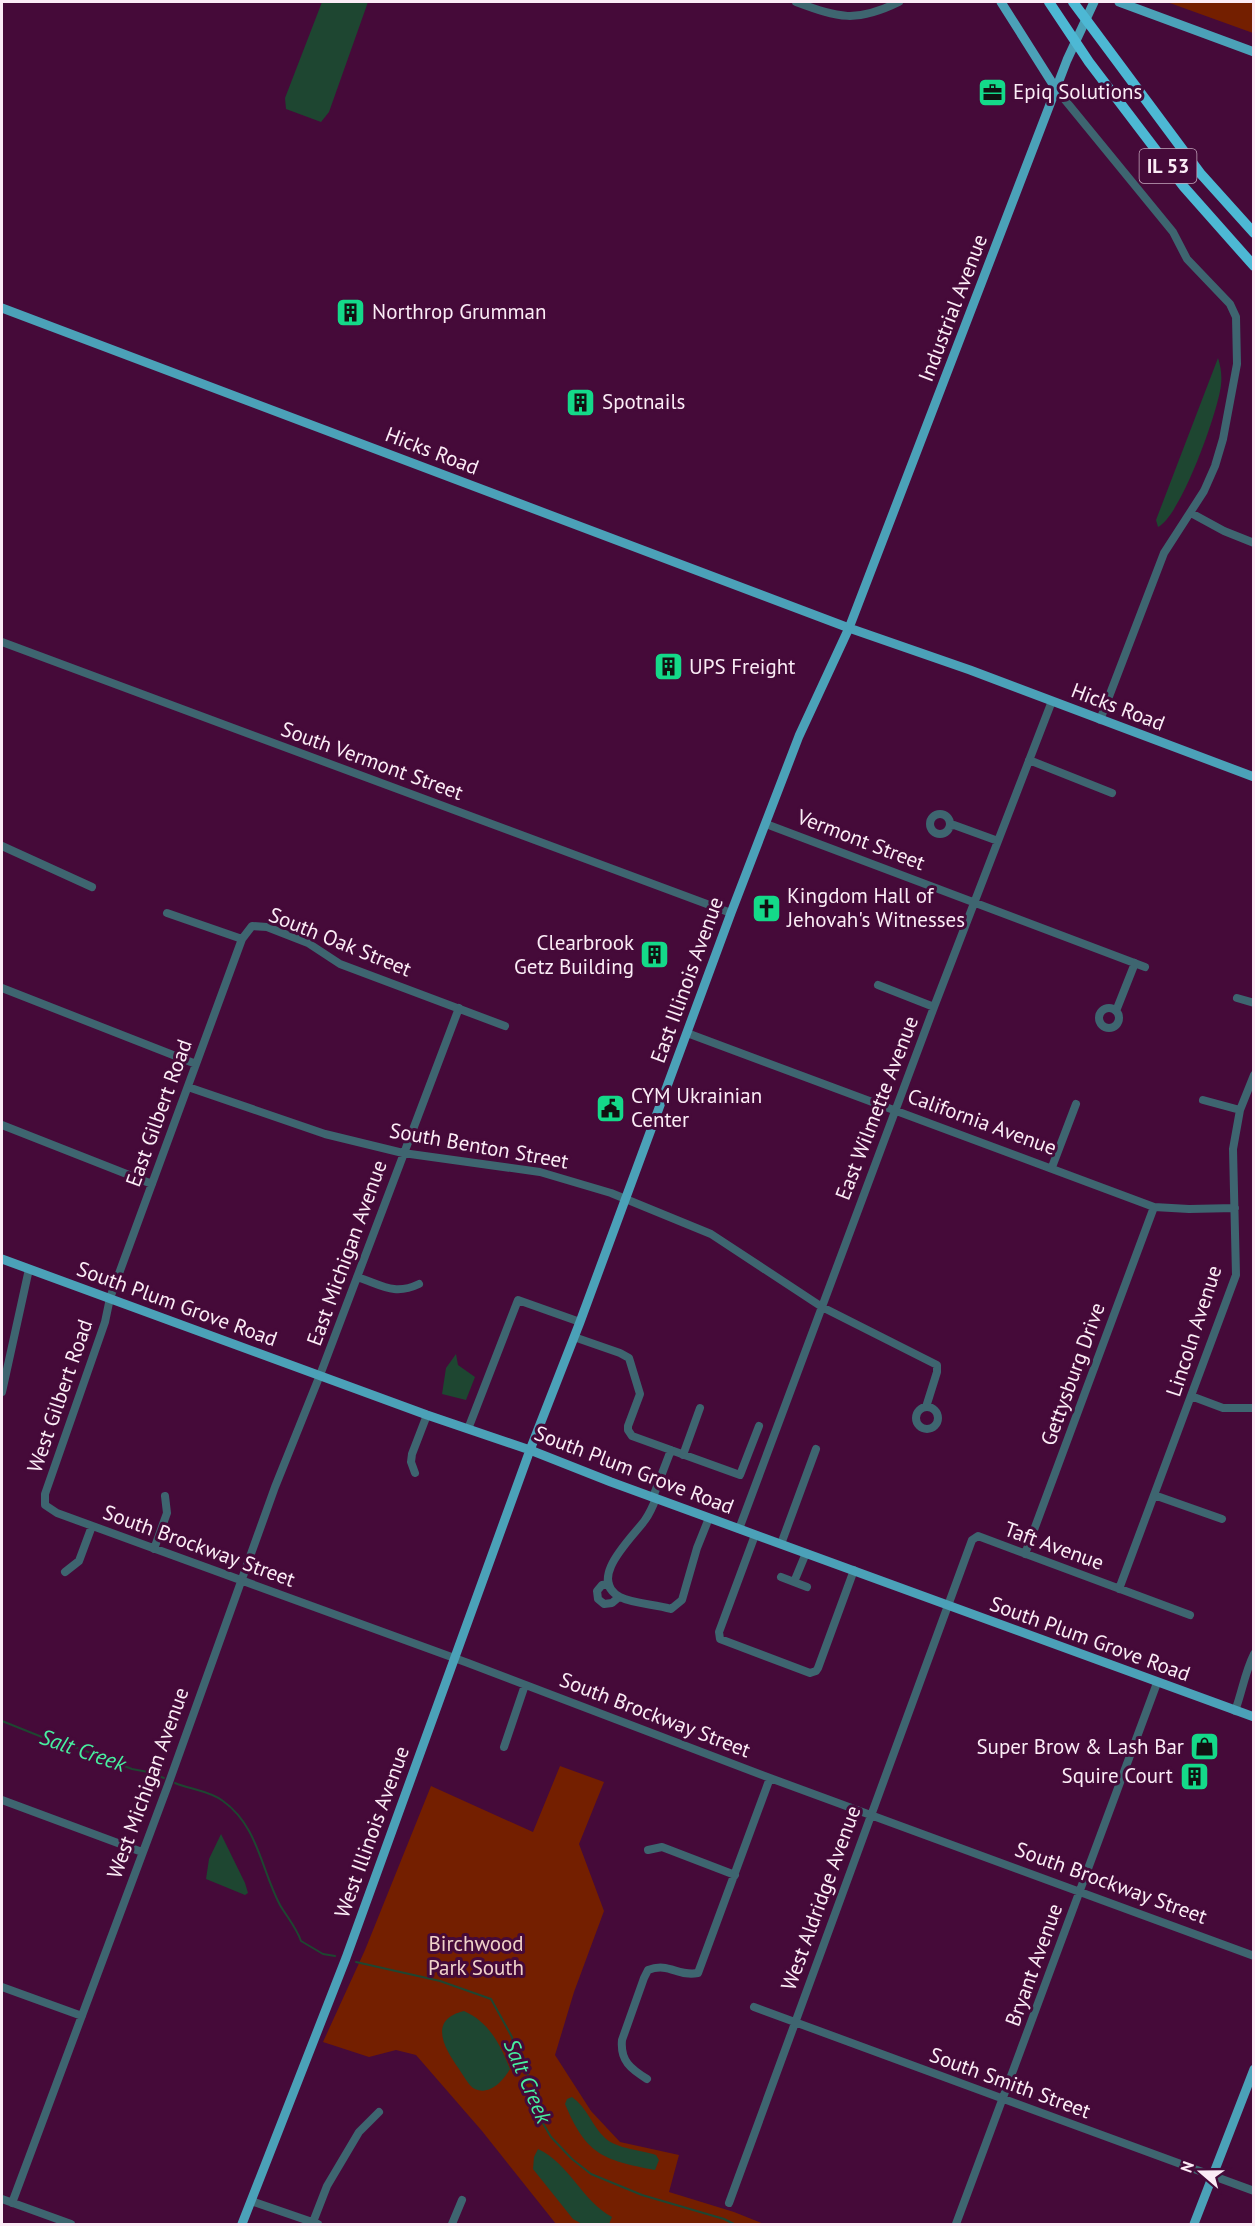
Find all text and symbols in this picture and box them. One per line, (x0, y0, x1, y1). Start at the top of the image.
office icon: Epiq Solutions (976, 76, 1008, 108)
place label: Epiq Solutions (1013, 78, 1142, 105)
road number: IL 53 (1140, 149, 1196, 183)
street label: Industrial Avenue (912, 230, 993, 385)
building icon: Northrop Grumman (335, 296, 367, 328)
place label: Northrop Grumman (372, 298, 546, 325)
building icon: Spotnails (565, 386, 597, 418)
place label: Spotnails (602, 388, 685, 415)
street label: Hicks Road (382, 420, 483, 481)
building icon: UPS Freight (652, 651, 684, 683)
place label: UPS Freight (689, 653, 795, 680)
street label: Hicks Road (1068, 676, 1169, 737)
street label: South Vermont Street (277, 715, 467, 806)
street label: Vermont Street (793, 802, 929, 876)
place label: Kingdom Hall of Jehovah's Witnesses (786, 882, 965, 933)
church icon: Kingdom Hall of Jehovah's Witnesses (750, 892, 782, 924)
street label: East Illinois Avenue (644, 893, 729, 1067)
street label: South Oak Street (265, 901, 415, 982)
place label: Clearbrook Getz Building (514, 929, 634, 980)
building icon: Clearbrook Getz Building (639, 939, 671, 971)
street label: East Wilmette Avenue (829, 1012, 924, 1204)
street label: East Gilbert Road (119, 1035, 198, 1190)
place label: CYM Ukrainian Center (631, 1082, 762, 1133)
street label: California Avenue (904, 1082, 1060, 1161)
public building icon: CYM Ukrainian Center (594, 1092, 626, 1124)
street label: South Benton Street (388, 1116, 571, 1175)
street label: East Michigan Avenue (300, 1156, 393, 1349)
street label: South Plum Grove Road (73, 1255, 281, 1352)
street label: Lincoln Avenue (1160, 1262, 1227, 1400)
street label: Gettysburg Drive (1034, 1299, 1111, 1449)
street label: West Gilbert Road (21, 1316, 98, 1476)
street label: South Plum Grove Road (531, 1419, 738, 1520)
street label: South Brockway Street (100, 1498, 299, 1593)
street label: Taft Avenue (1001, 1515, 1108, 1576)
street label: South Plum Grove Road (986, 1590, 1194, 1687)
street label: South Brockway Street (556, 1666, 754, 1763)
street label: West Michigan Avenue (100, 1684, 195, 1882)
water label: Salt Creek (36, 1722, 131, 1778)
shop icon: Super Brow & Lash Bar (1189, 1731, 1221, 1763)
place label: Super Brow & Lash Bar (976, 1733, 1184, 1760)
street label: West Illinois Avenue (328, 1742, 415, 1921)
building icon: Squire Court (1178, 1760, 1210, 1792)
place label: Squire Court (1061, 1762, 1173, 1789)
street label: West Aldridge Avenue (775, 1802, 866, 1994)
street label: South Brockway Street (1012, 1835, 1211, 1930)
street label: Bryant Avenue (999, 1900, 1068, 2030)
park label: Birchwood Park South (428, 1930, 524, 1981)
water label: Salt Creek (498, 2034, 559, 2129)
street label: South Smith Street (926, 2041, 1094, 2124)
north arrow (1171, 2142, 1231, 2202)
text: N (1176, 2159, 1198, 2175)

